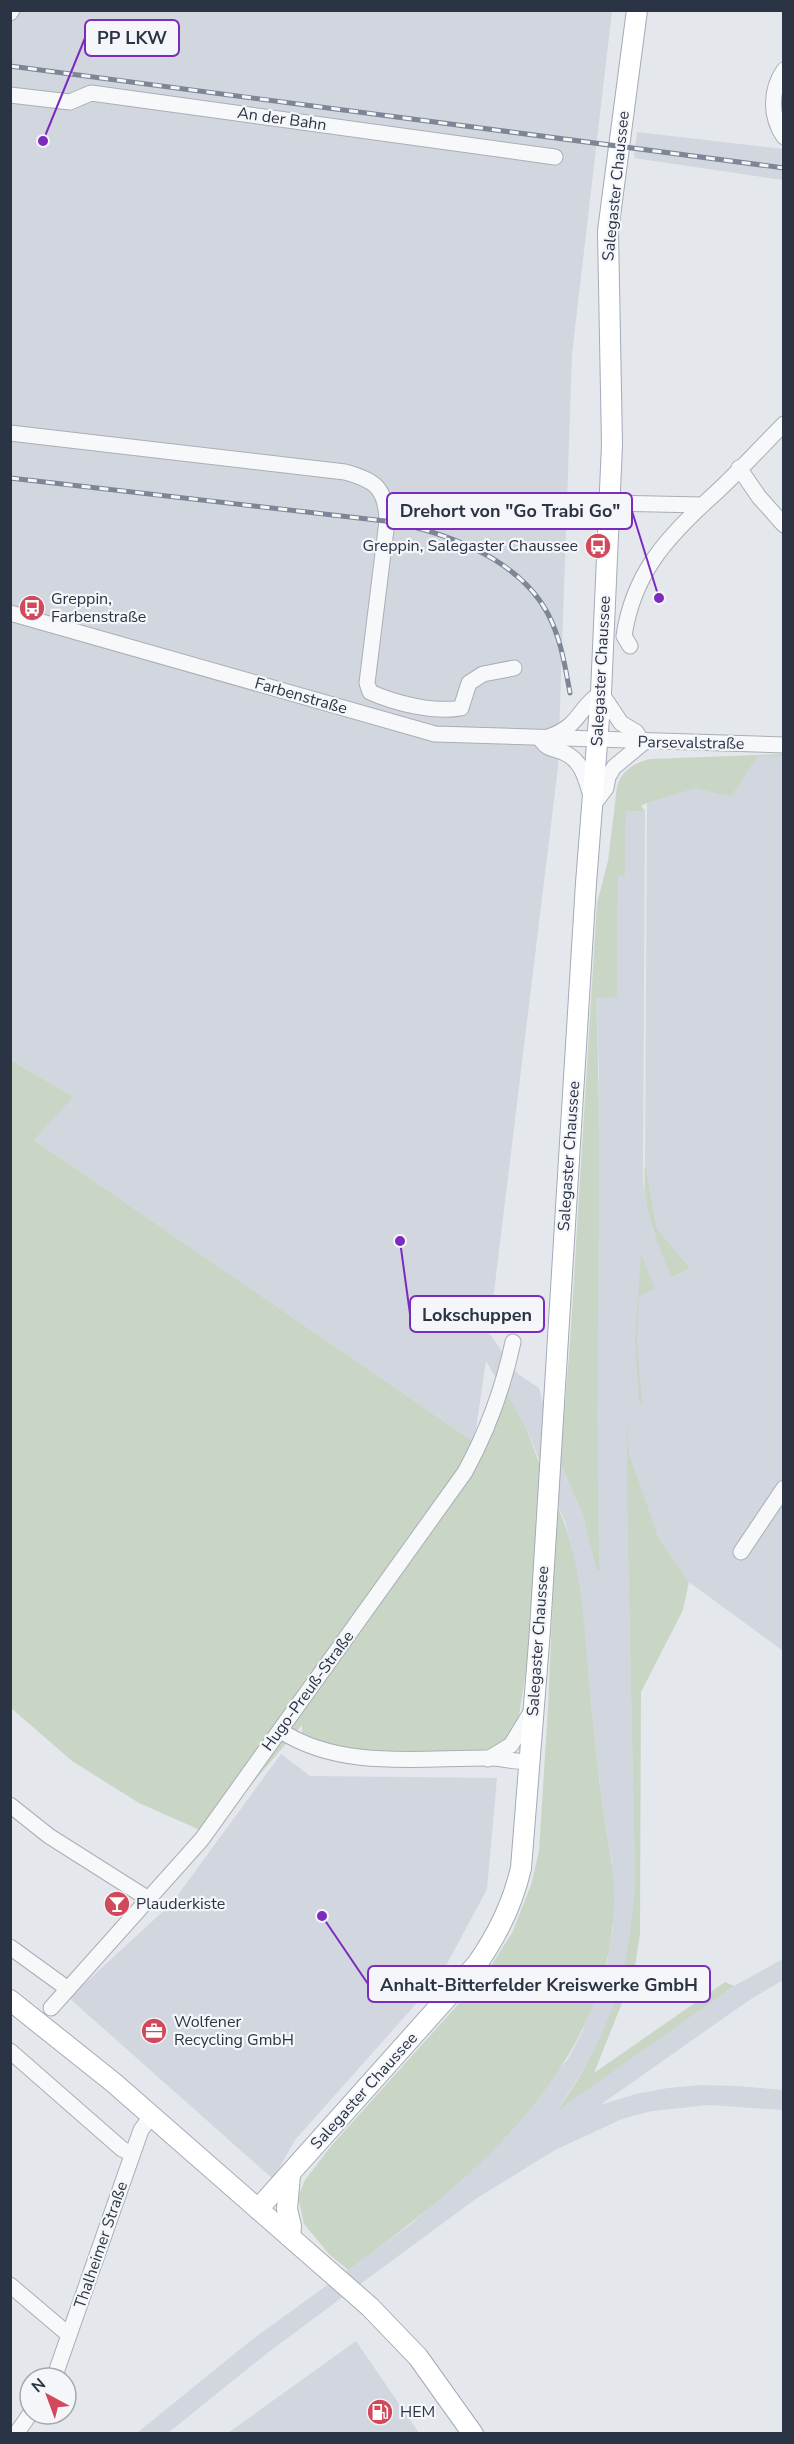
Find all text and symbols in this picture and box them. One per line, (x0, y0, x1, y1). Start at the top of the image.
callout: PP LKW (85, 20, 179, 56)
text: PP LKW (97, 26, 167, 50)
street label: An der Bahn (236, 102, 328, 136)
street label: Salegaster Chaussee (597, 110, 635, 262)
callout: Drehort von "Go Trabi Go" (387, 493, 632, 529)
text: Drehort von "Go Trabi Go" (400, 499, 620, 523)
bus stop icon: Greppin, Salegaster Chaussee (583, 531, 613, 561)
place label: Greppin, Salegaster Chaussee (362, 535, 578, 557)
place label: Greppin, Farbenstraße (51, 588, 146, 628)
bus stop icon: Greppin, Farbenstraße (17, 593, 47, 623)
street label: Salegaster Chaussee (586, 595, 616, 747)
street label: Farbenstraße (252, 672, 350, 720)
street label: Parsevalstraße (637, 731, 745, 755)
street label: Salegaster Chaussee (553, 1080, 585, 1232)
callout: Lokschuppen (410, 1296, 544, 1332)
text: Lokschuppen (422, 1303, 532, 1327)
street label: Salegaster Chaussee (522, 1565, 554, 1717)
street label: Hugo-Preuß-Straße (257, 1626, 359, 1756)
bar icon: Plauderkiste (102, 1889, 132, 1919)
place label: Plauderkiste (136, 1893, 225, 1915)
callout: Anhalt-Bitterfelder Kreiswerke GmbH (368, 1966, 710, 2002)
text: Anhalt-Bitterfelder Kreiswerke GmbH (380, 1973, 698, 1997)
place label: Wolfener Recycling GmbH (174, 2011, 294, 2051)
office icon: Wolfener Recycling GmbH (139, 2016, 169, 2046)
street label: Salegaster Chaussee (305, 2028, 423, 2154)
street label: Thalheimer Straße (69, 2178, 133, 2312)
north arrow (18, 2366, 78, 2426)
text: N (27, 2373, 51, 2398)
fuel station icon: HEM (365, 2397, 395, 2427)
place label: HEM (400, 2401, 435, 2423)

